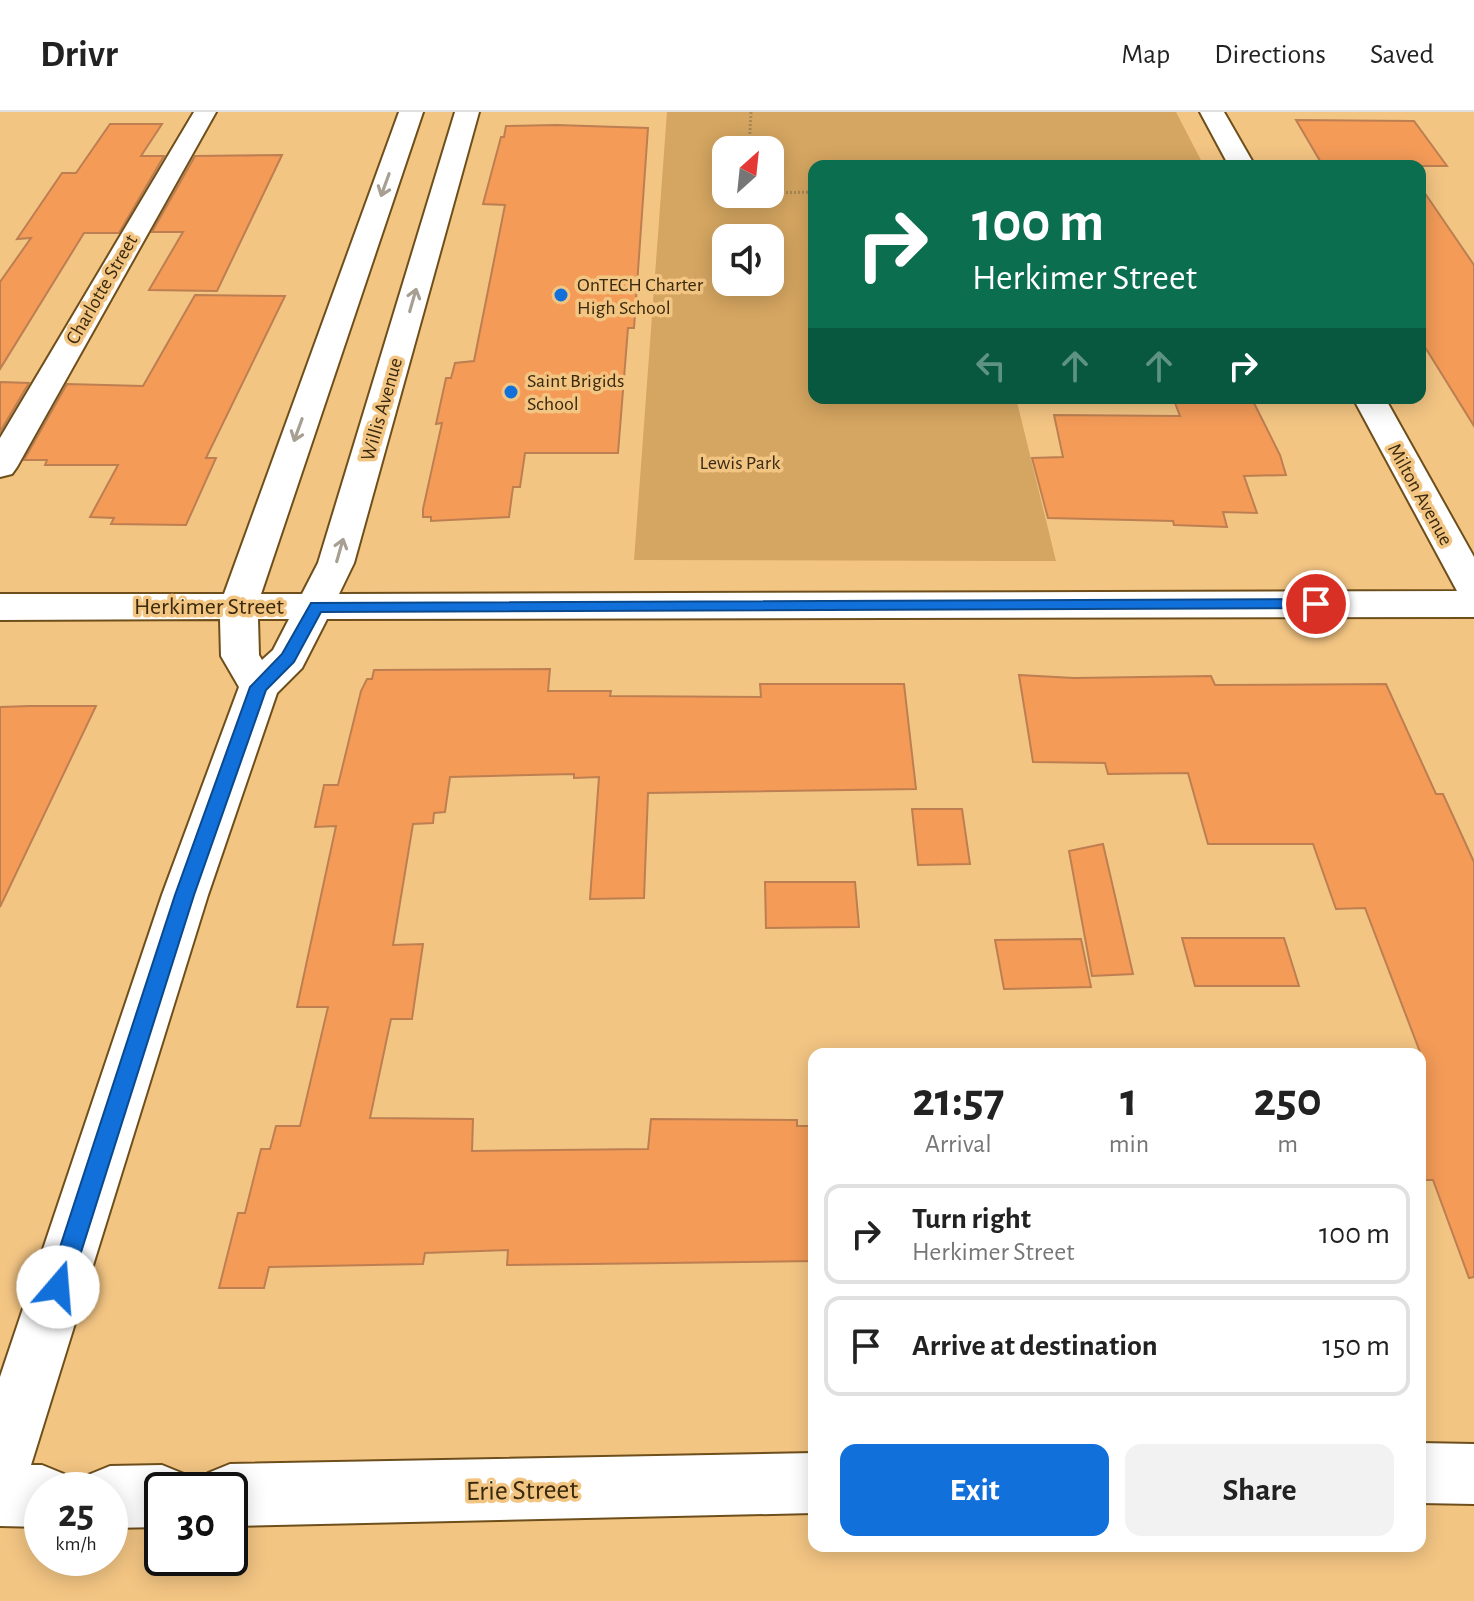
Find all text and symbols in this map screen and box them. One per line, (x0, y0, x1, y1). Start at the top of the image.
text: Drivr (40, 36, 118, 74)
text: Map (1121, 41, 1170, 69)
text: Directions (1214, 41, 1326, 69)
text: Saved (1370, 41, 1434, 69)
north arrow (712, 136, 784, 208)
map controls (712, 136, 784, 296)
one-way arrow (377, 173, 392, 198)
icon: right (840, 192, 944, 296)
text: 100 m (972, 195, 1104, 251)
button: sound (712, 224, 784, 296)
street label: Charlotte Street (62, 231, 142, 348)
text: Herkimer Street (972, 260, 1197, 296)
place label: OnTECH Charter High School (577, 275, 704, 318)
marker: OnTECH Charter High School (552, 286, 570, 304)
one-way arrow (406, 287, 421, 313)
icon: left (969, 344, 1013, 388)
icon: ahead (1053, 344, 1097, 388)
icon: ahead (1137, 344, 1181, 388)
icon: right (1221, 344, 1265, 388)
street label: Willis Avenue (358, 355, 406, 463)
place label: Saint Brigids School (527, 371, 624, 414)
marker: Saint Brigids School (502, 383, 520, 401)
one-way arrow (290, 418, 304, 442)
street label: Milton Avenue (1384, 440, 1456, 549)
park label: Lewis Park (700, 453, 780, 473)
one-way arrow (333, 537, 348, 563)
pin (1282, 570, 1350, 638)
icon: arrive (1294, 582, 1338, 626)
street label: Herkimer Street (134, 595, 284, 619)
text: 21:57 (912, 1077, 1005, 1125)
text: 1 (1120, 1077, 1138, 1125)
text: 250 (1253, 1077, 1322, 1125)
text: Arrival (925, 1131, 992, 1157)
text: min (1109, 1131, 1149, 1157)
text: m (1277, 1131, 1298, 1157)
text: Turn right (912, 1204, 1031, 1234)
icon: right (844, 1212, 888, 1256)
text: 100 m (1319, 1219, 1390, 1249)
text: Herkimer Street (912, 1239, 1075, 1265)
position arrow (16, 1245, 100, 1329)
icon: arrive (844, 1324, 888, 1368)
text: Arrive at destination (912, 1331, 1158, 1361)
text: 150 m (1322, 1331, 1390, 1361)
button: Exit (840, 1444, 1109, 1536)
button: Share (1125, 1444, 1394, 1536)
speed limit sign: 30 (144, 1472, 248, 1576)
street label: Erie Street (466, 1476, 579, 1506)
text: 25 (58, 1494, 94, 1534)
text: km/h (55, 1534, 97, 1554)

